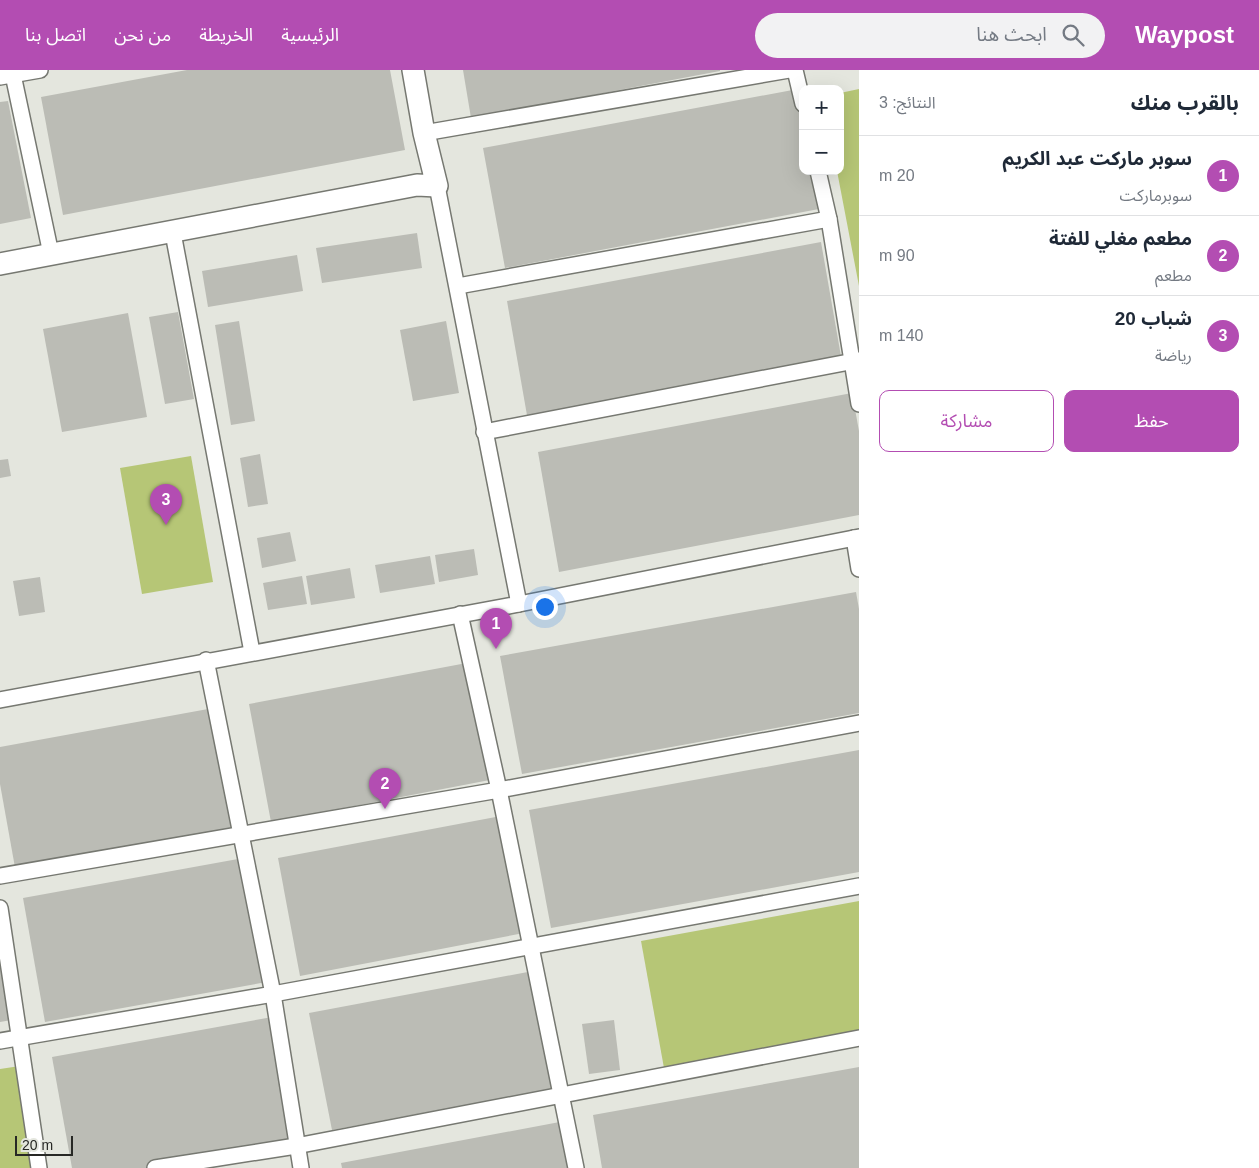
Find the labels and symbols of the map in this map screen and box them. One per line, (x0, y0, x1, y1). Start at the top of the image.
pin: 3 (150, 484, 182, 525)
your location (532, 594, 558, 620)
pin: 1 (480, 608, 512, 649)
pin: 2 (369, 768, 401, 809)
scale bar (15, 1133, 72, 1156)

